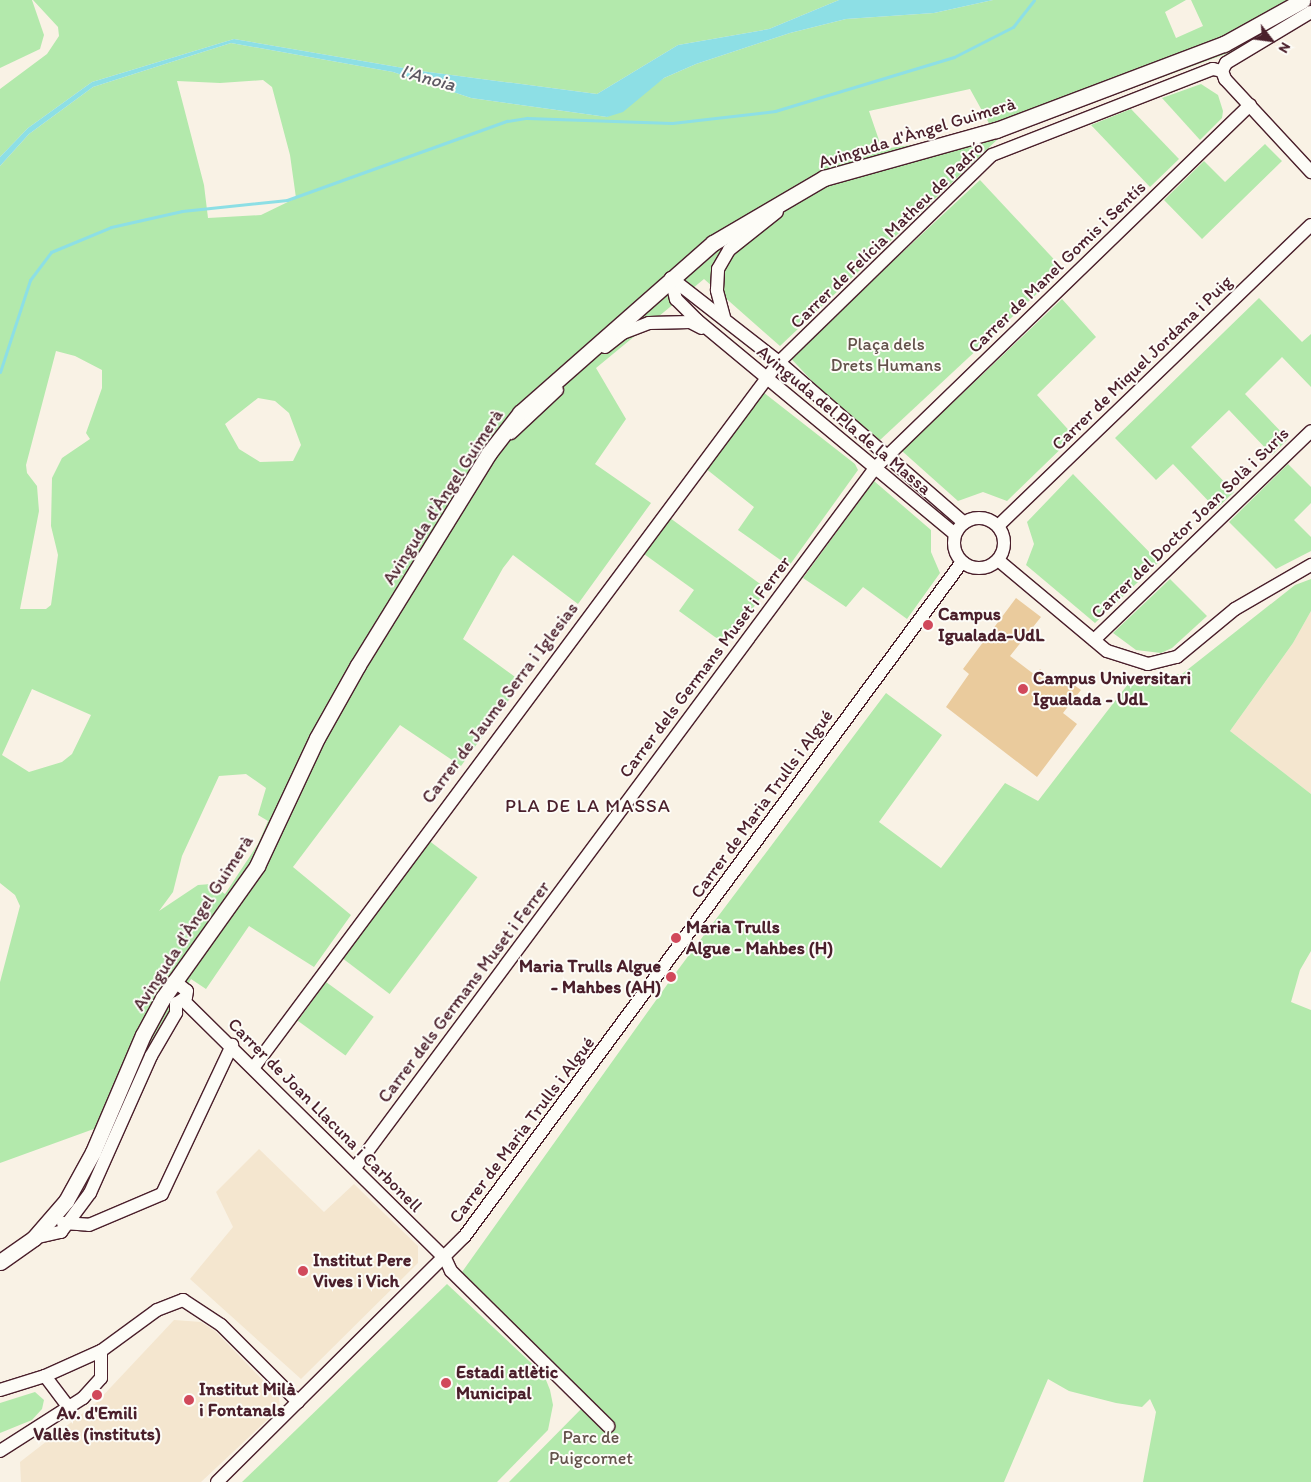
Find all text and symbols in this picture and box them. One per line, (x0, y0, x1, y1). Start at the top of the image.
north arrow (1246, 15, 1296, 65)
text: N (1275, 39, 1294, 56)
water label: l'Anoia (398, 60, 458, 96)
street label: Avinguda d'Àngel Guimerà (816, 93, 1018, 173)
street label: Carrer de Felícia Matheu de Padró (786, 137, 988, 333)
street label: Carrer de Manel Gomis i Sentís (964, 176, 1150, 358)
street label: Carrer de Miquel Jordana i Puig (1047, 271, 1237, 455)
park label: Plaça dels Drets Humans (831, 334, 941, 376)
street label: Avinguda del Pla de la Massa (752, 340, 936, 500)
street label: Avinguda d'Àngel Guimerà (378, 405, 508, 589)
street label: Carrer del Doctor Joan Solà i Surís (1087, 423, 1293, 623)
street label: Carrer dels Germans Muset i Ferrer (615, 552, 795, 782)
street label: Carrer de Jaume Serra i Iglesias (417, 598, 583, 808)
place label: Campus Igualada-UdL (938, 604, 1044, 646)
marker: Campus Igualada-UdL (922, 619, 934, 631)
place label: Campus Universitari Igualada - UdL (1033, 668, 1191, 711)
marker: Campus Universitari Igualada - UdL (1017, 683, 1029, 695)
street label: Carrer de Maria Trulls i Algué (687, 706, 837, 902)
district label: PLA DE LA MASSA (503, 795, 673, 817)
street label: Avinguda d'Àngel Guimerà (128, 831, 258, 1015)
street label: Carrer dels Germans Muset i Ferrer (374, 877, 554, 1107)
place label: Maria Trulls Algue - Mahbes (H) (686, 917, 833, 960)
marker: Maria Trulls Algue - Mahbes (H) (670, 932, 682, 944)
place label: Maria Trulls Algue - Mahbes (AH) (520, 956, 661, 999)
marker: Maria Trulls Algue - Mahbes (AH) (665, 971, 677, 983)
street label: Carrer de Joan Llacuna i Carbonell (223, 1013, 427, 1217)
street label: Carrer de Maria Trulls i Algué (445, 1033, 599, 1227)
place label: Institut Pere Vives i Vich (313, 1250, 411, 1292)
marker: Institut Pere Vives i Vich (297, 1265, 309, 1277)
place label: Estadi atlètic Municipal (456, 1362, 558, 1405)
marker: Estadi atlètic Municipal (440, 1377, 452, 1389)
place label: Institut Milà i Fontanals (199, 1379, 296, 1422)
marker: Av. d'Emili Vallès (instituts) (91, 1389, 103, 1401)
marker: Institut Milà i Fontanals (183, 1394, 195, 1406)
place label: Av. d'Emili Vallès (instituts) (33, 1403, 161, 1446)
park label: Parc de Puigcornet (549, 1427, 633, 1470)

